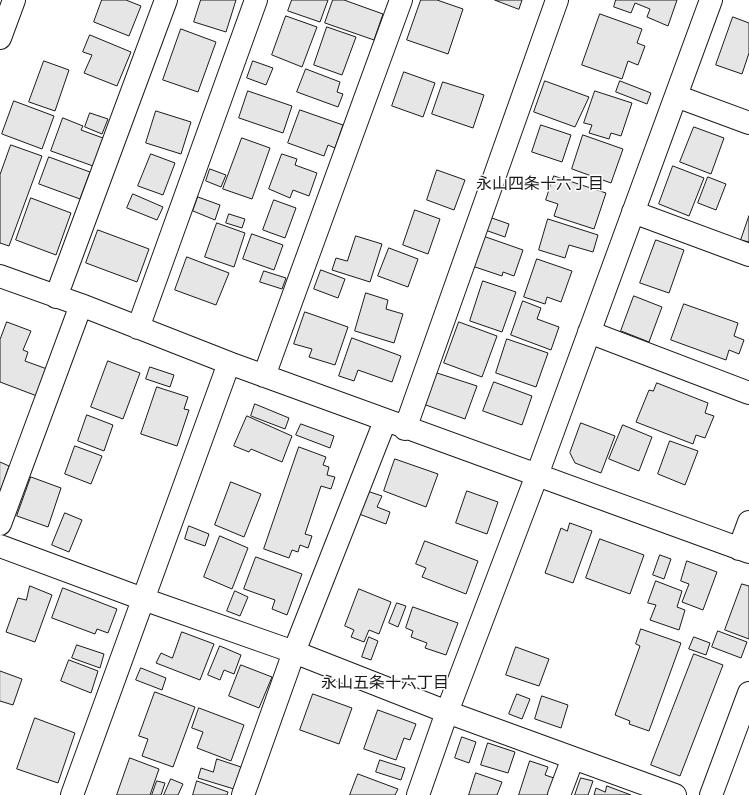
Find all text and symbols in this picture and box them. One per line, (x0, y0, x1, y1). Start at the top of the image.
district label: 永山四条十六丁目 (476, 174, 604, 194)
district label: 永山五条十六丁目 (321, 673, 449, 693)

